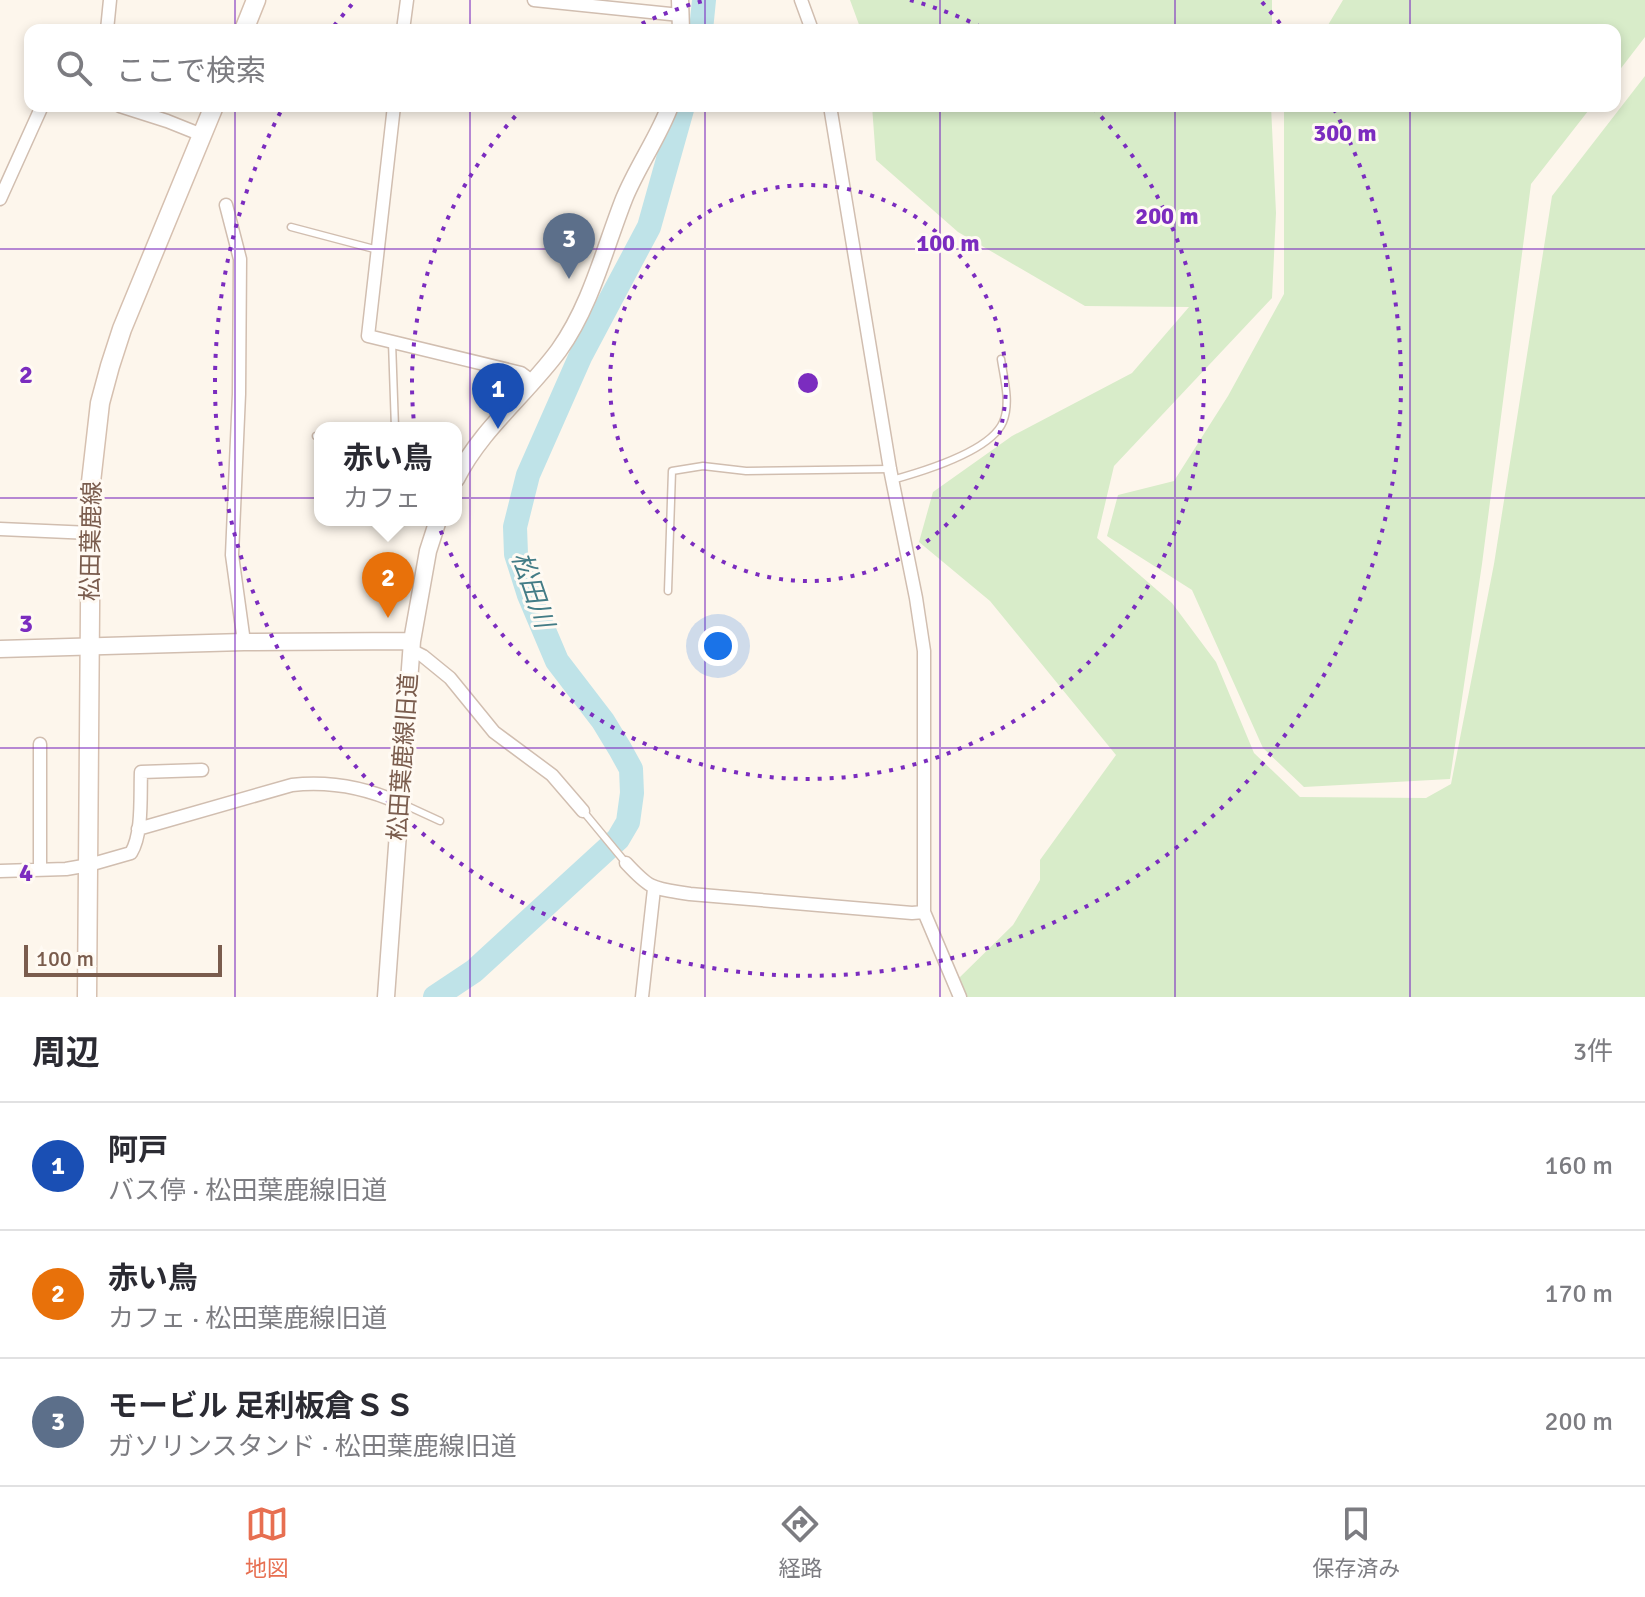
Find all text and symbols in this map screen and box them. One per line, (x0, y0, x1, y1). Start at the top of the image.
search box (24, 24, 1621, 112)
icon: search (52, 46, 96, 90)
text: ここで検索 (116, 53, 266, 90)
text: 300 m (1313, 118, 1377, 148)
text: 200 m (1135, 201, 1199, 231)
pin: 3 (543, 213, 595, 279)
text: 100 m (916, 228, 980, 258)
text: 2 (19, 359, 33, 391)
pin: 1 (472, 363, 524, 429)
centre of rings (794, 369, 822, 397)
popup (314, 422, 462, 526)
text: 赤い鳥 (343, 440, 433, 477)
street label: 松田葉鹿線 (75, 481, 107, 601)
text: カフェ (343, 483, 421, 515)
water label: 松田川 (504, 548, 561, 635)
pin: 2 (362, 552, 414, 618)
text: 3 (19, 608, 33, 640)
your location (698, 626, 738, 666)
street label: 松田葉鹿線旧道 (382, 672, 424, 842)
text: 4 (19, 857, 33, 889)
scale bar (24, 941, 222, 977)
text: 100 m (36, 945, 94, 972)
text: 周辺 (32, 1032, 100, 1074)
text: 3件 (1573, 1036, 1613, 1068)
text: 阿戸 (108, 1132, 168, 1169)
text: 1 (51, 1150, 65, 1182)
text: 160 m (1544, 1150, 1613, 1182)
text: バス停 · 松田葉鹿線旧道 (108, 1175, 387, 1207)
text: 赤い鳥 (108, 1260, 198, 1297)
text: 2 (51, 1278, 65, 1310)
text: 170 m (1544, 1278, 1613, 1310)
text: カフェ · 松田葉鹿線旧道 (108, 1303, 387, 1335)
text: モービル 足利板倉ＳＳ (108, 1388, 415, 1425)
text: 3 (51, 1406, 65, 1438)
text: 200 m (1544, 1406, 1613, 1438)
text: ガソリンスタンド · 松田葉鹿線旧道 (108, 1431, 517, 1463)
tab: 地図 (245, 1502, 289, 1582)
tab: 経路 (778, 1502, 822, 1582)
tab: 保存済み (1312, 1502, 1400, 1582)

